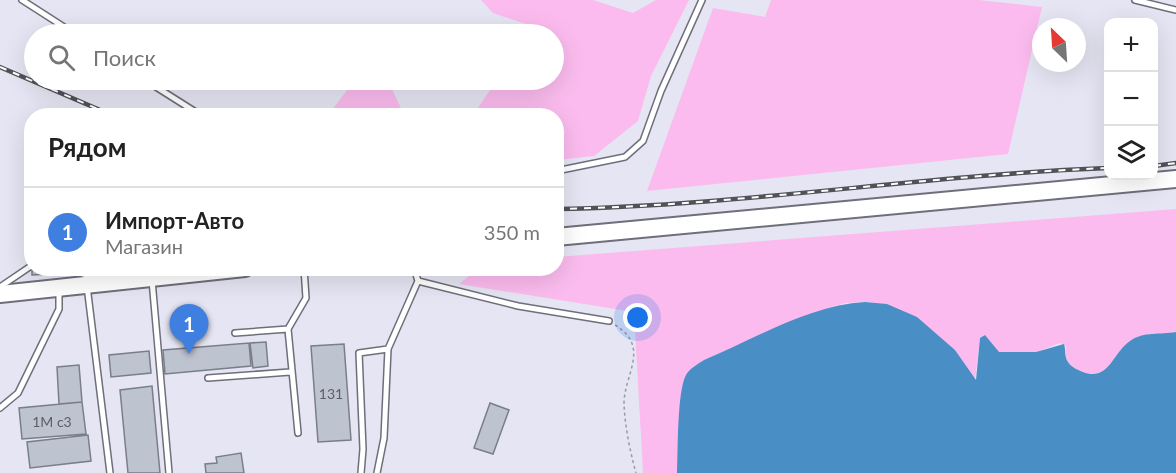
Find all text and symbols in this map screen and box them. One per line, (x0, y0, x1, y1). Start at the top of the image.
north arrow (1032, 18, 1086, 72)
map controls (1104, 18, 1158, 180)
button: + (1104, 18, 1158, 72)
search box (24, 24, 564, 90)
icon: search (45, 41, 78, 74)
text: Поиск (93, 44, 156, 71)
button: − (1104, 72, 1158, 126)
button: layers (1104, 126, 1158, 180)
text: Рядом (48, 131, 126, 163)
text: Импорт-Авто (105, 207, 244, 234)
text: 1 (62, 220, 73, 244)
text: 350 m (484, 220, 540, 244)
text: Магазин (105, 234, 183, 258)
your location (623, 303, 652, 332)
pin: 1 (170, 304, 208, 354)
house number: 131 (319, 385, 343, 402)
house number: 1М с3 (32, 413, 72, 430)

